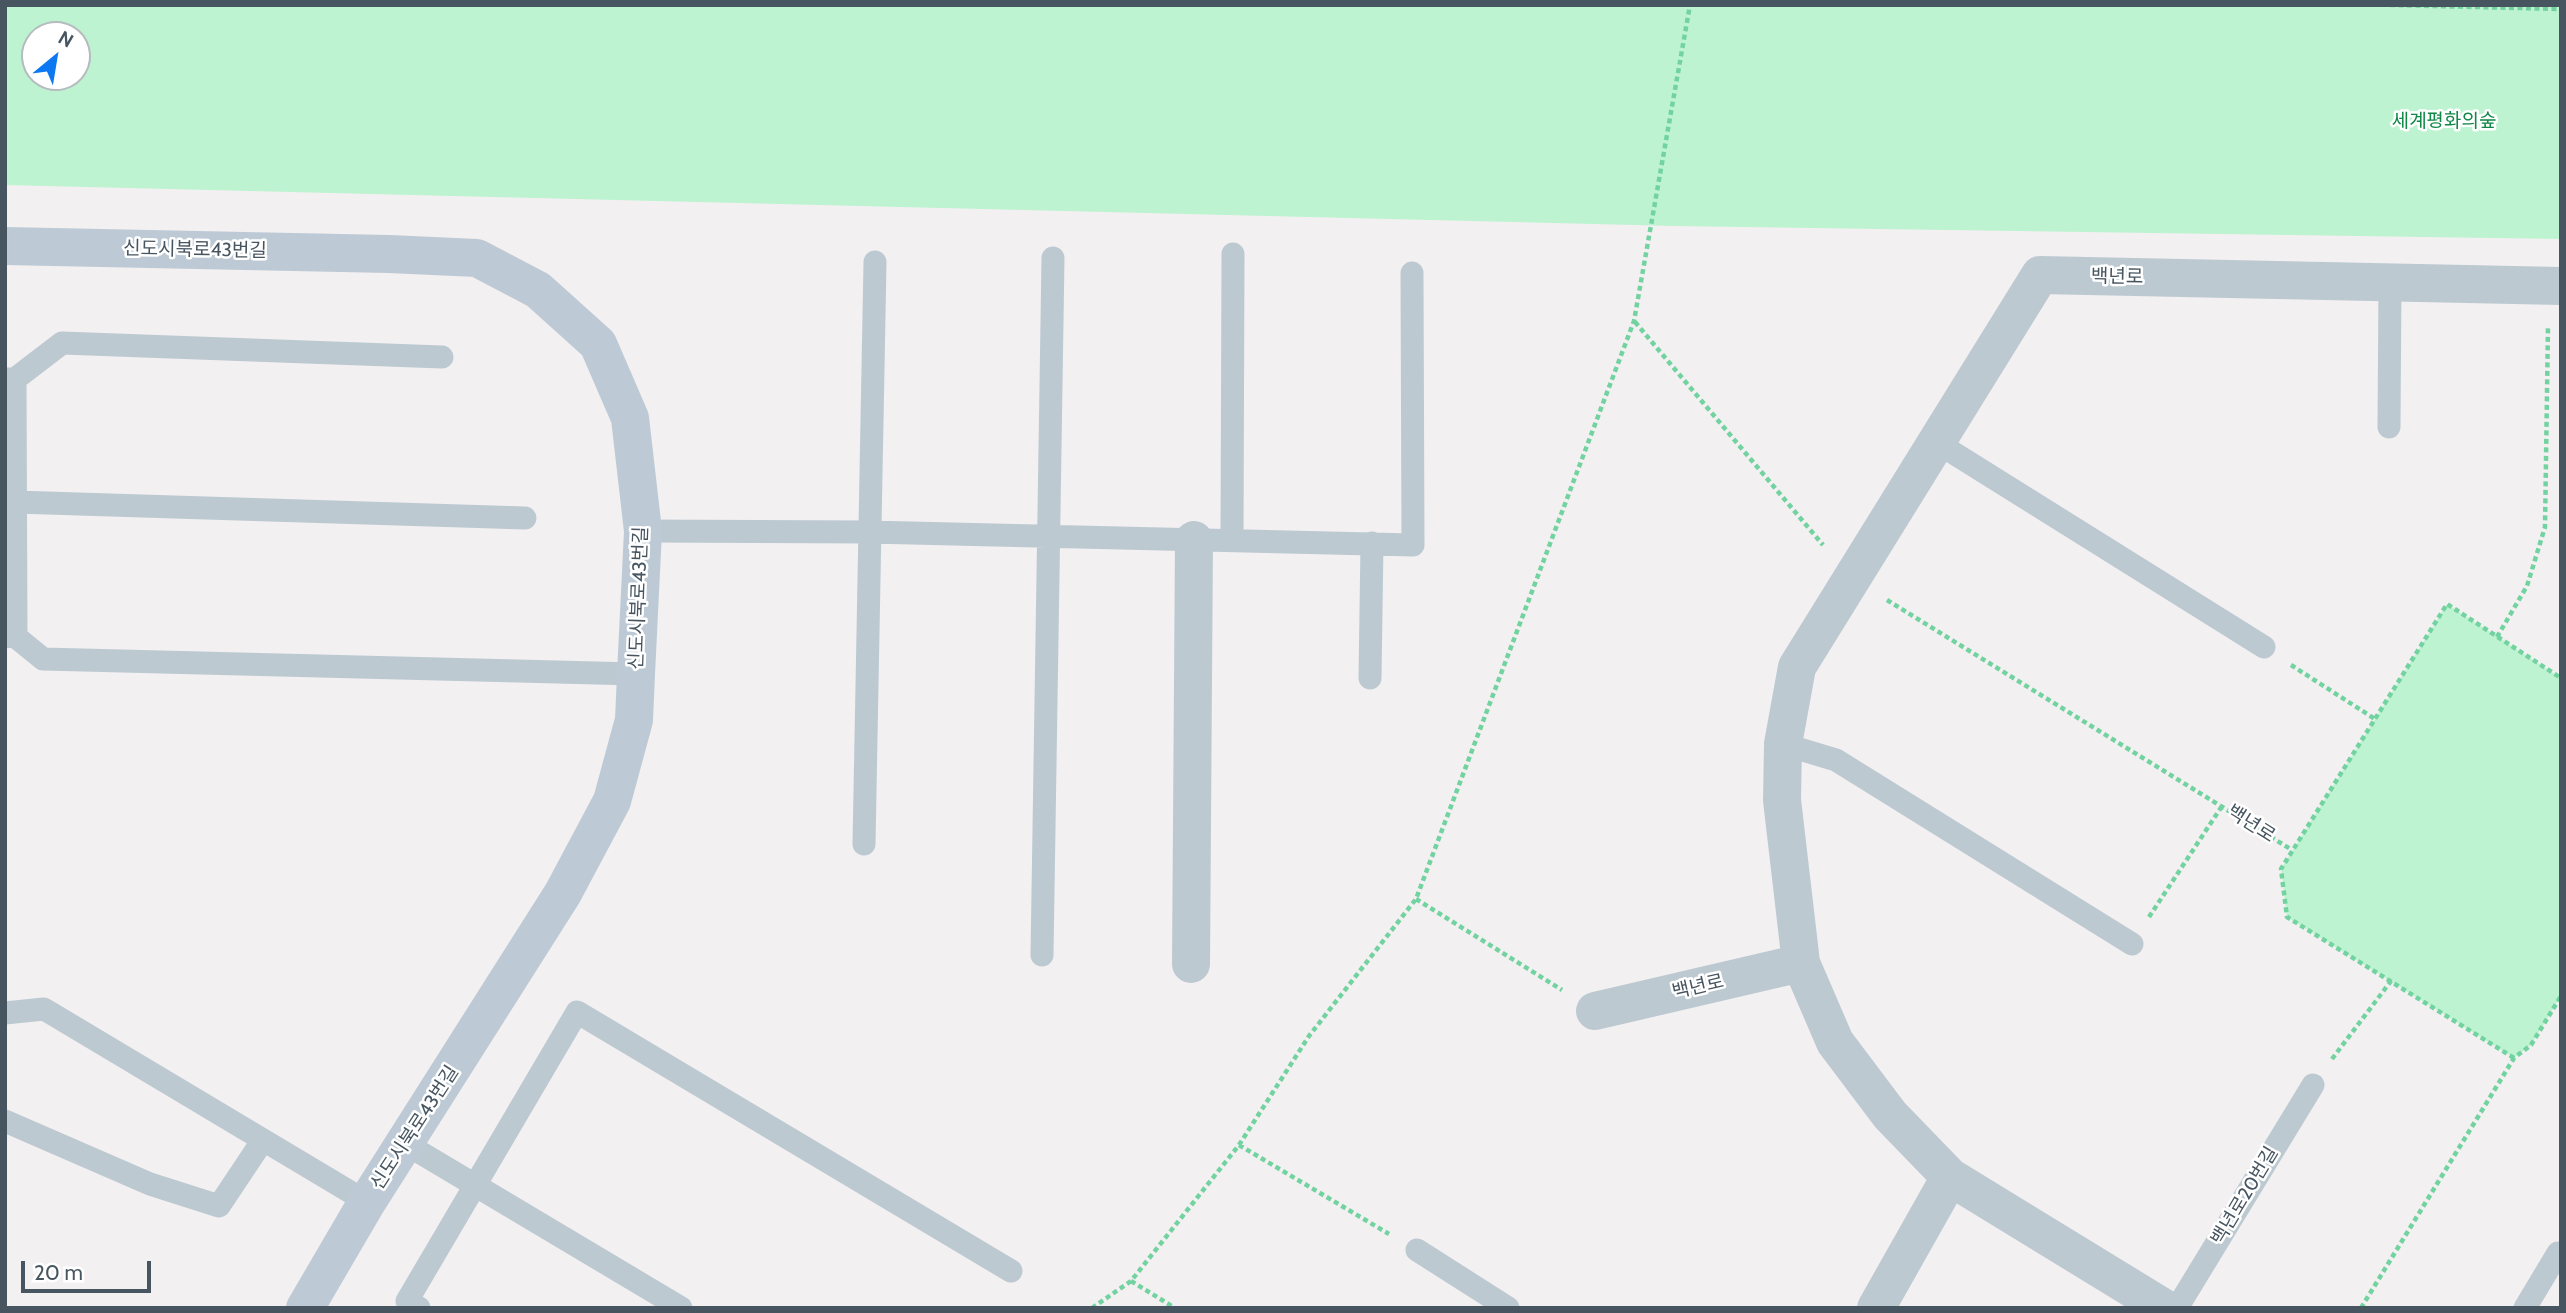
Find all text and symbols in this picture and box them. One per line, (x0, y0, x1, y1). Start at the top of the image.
north arrow (21, 21, 91, 91)
text: N (54, 26, 77, 52)
park label: 세계평화의숲 (2392, 110, 2496, 132)
street label: 신도시북로43번길 (123, 237, 267, 263)
street label: 백년로 (2091, 265, 2143, 289)
street label: 신도시북로43번길 (625, 526, 653, 670)
street label: 백년로 (2223, 800, 2279, 848)
street label: 백년로 (1670, 970, 1726, 1004)
street label: 신도시북로43번길 (366, 1062, 464, 1194)
street label: 백년로20번길 (2207, 1143, 2283, 1249)
scale bar (24, 1246, 154, 1290)
text: 20 m (34, 1260, 83, 1285)

